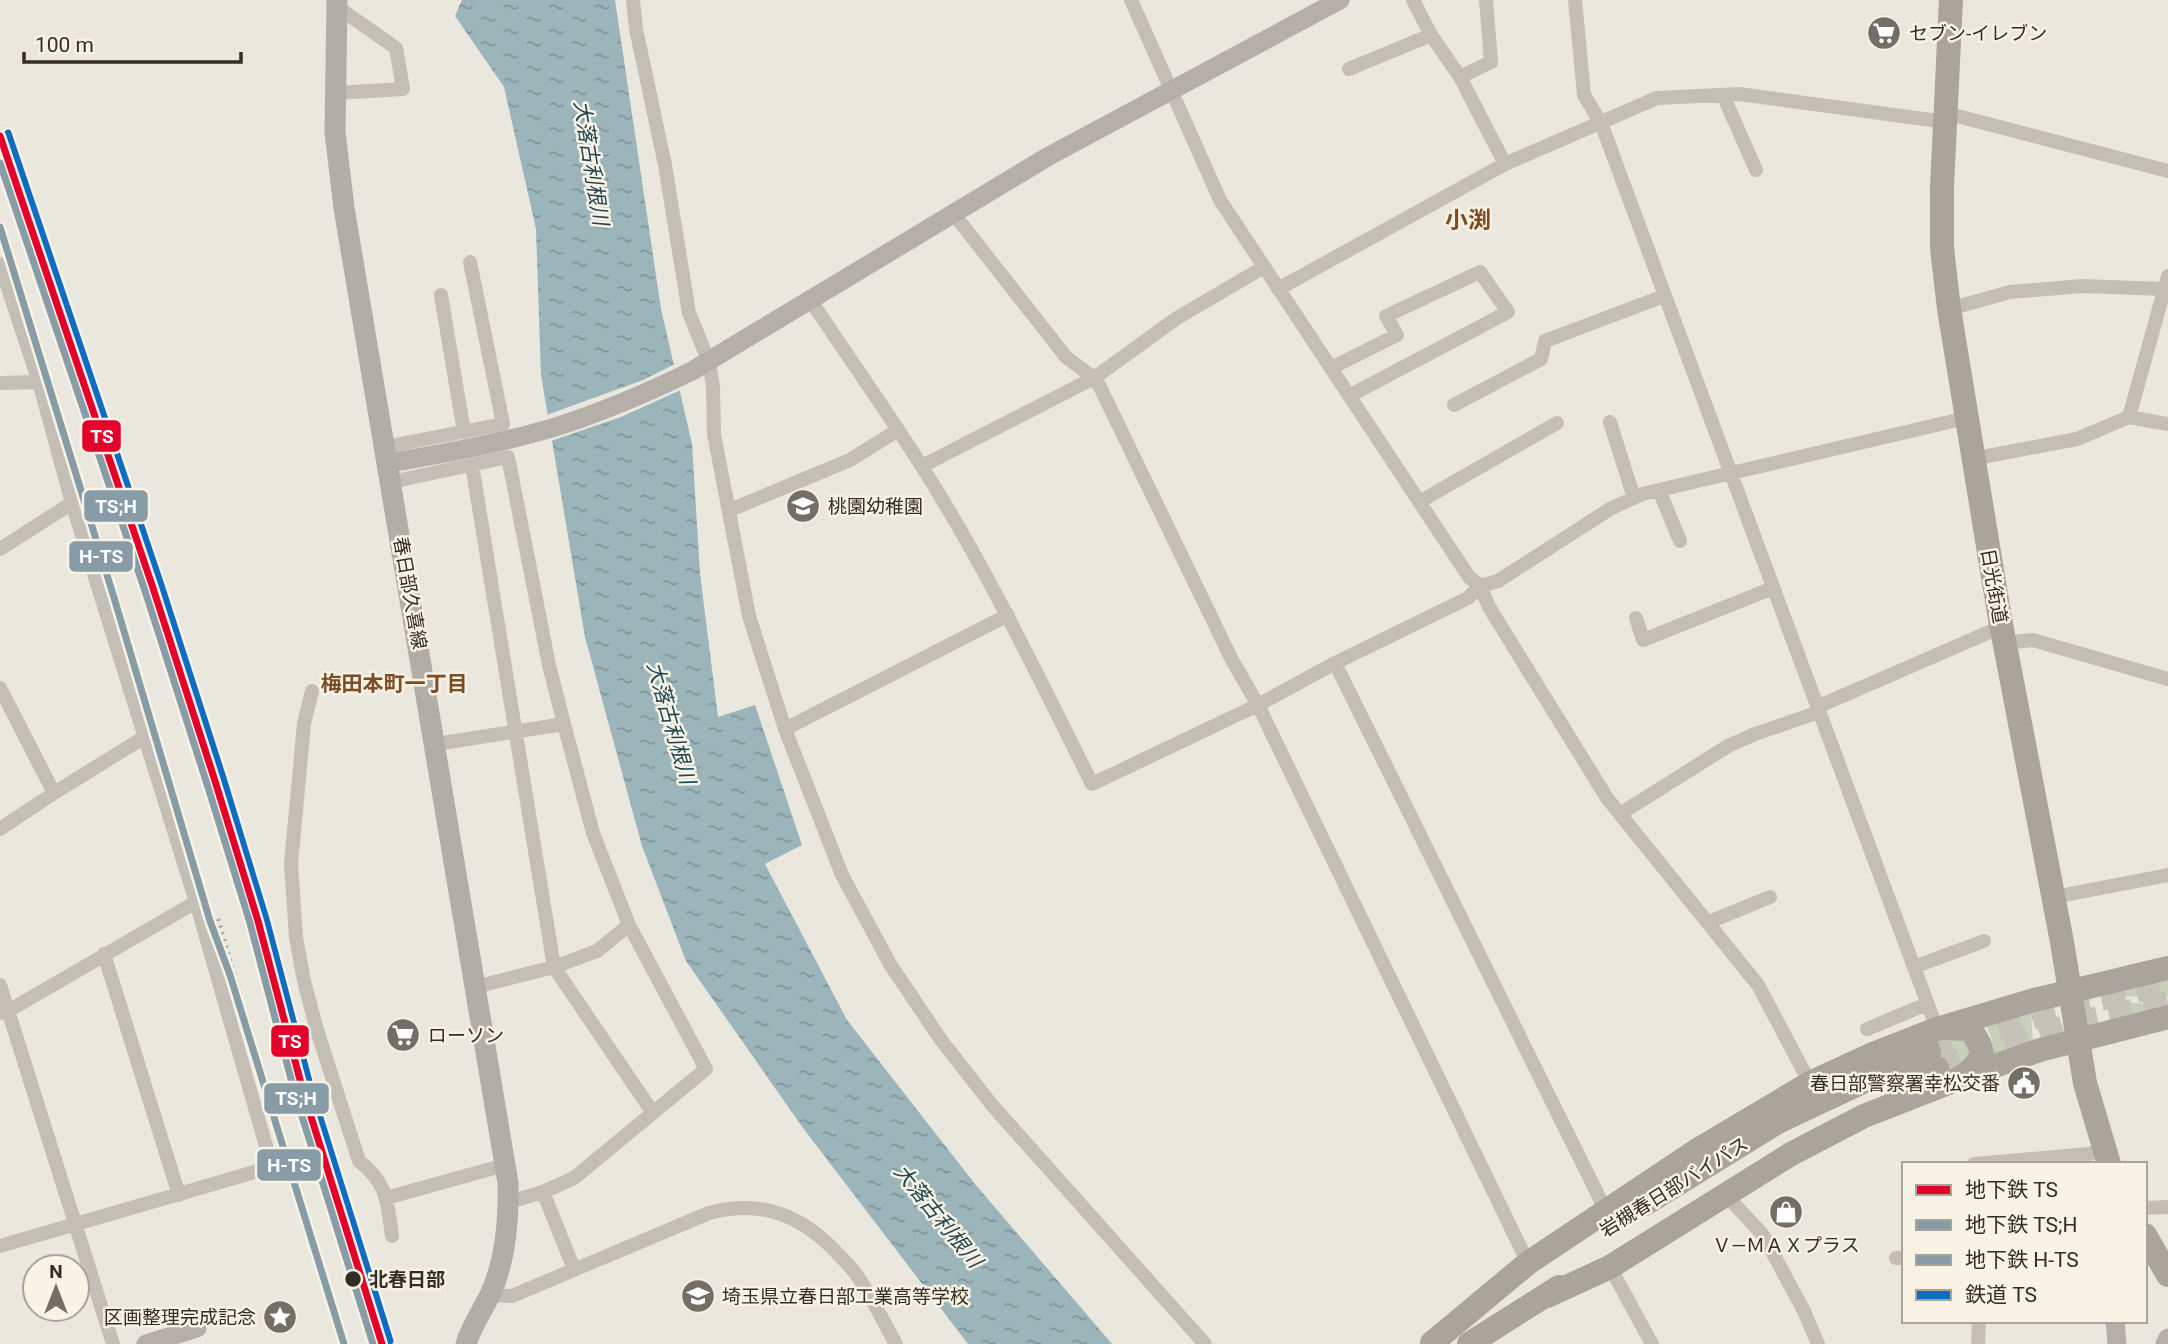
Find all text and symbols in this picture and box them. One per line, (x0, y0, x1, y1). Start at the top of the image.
supermarket icon: セブン-イレブン (1865, 14, 1903, 52)
scale bar (24, 21, 242, 65)
place label: セブン-イレブン (1909, 22, 2047, 45)
text: 100 m (35, 33, 94, 57)
water label: 大落古利根川 (569, 99, 613, 229)
district label: 小渕 (1445, 207, 1491, 234)
line badge: TS (81, 419, 122, 453)
text: TS (90, 425, 114, 448)
school or university icon: 桃園幼稚園 (784, 487, 822, 525)
line badge: TS;H (83, 489, 149, 523)
text: TS;H (95, 495, 137, 518)
place label: 桃園幼稚園 (828, 495, 923, 518)
street label: 春日部久喜線 (389, 535, 431, 651)
line badge: H-TS (68, 540, 134, 573)
text: H-TS (79, 545, 123, 568)
street label: 日光街道 (1976, 547, 2012, 625)
water label: 大落古利根川 (642, 659, 700, 789)
district label: 梅田本町一丁目 (321, 672, 468, 696)
supermarket icon: ローソン (384, 1016, 422, 1054)
line badge: TS (270, 1024, 310, 1058)
place label: ローソン (428, 1024, 504, 1047)
text: TS (278, 1030, 302, 1053)
public building icon: 春日部警察署幸松交番 (2005, 1064, 2043, 1102)
place label: 春日部警察署幸松交番 (1810, 1072, 2000, 1095)
line badge: TS;H (263, 1082, 330, 1115)
text: TS;H (275, 1087, 317, 1110)
street label: 岩槻春日部バイパス (1596, 1132, 1752, 1242)
line badge: H-TS (256, 1148, 322, 1182)
text: H-TS (267, 1154, 311, 1177)
water label: 大落古利根川 (889, 1159, 988, 1274)
legend (1902, 1162, 2147, 1323)
text: 地下鉄 TS (1965, 1178, 2058, 1202)
shop icon: Ｖ―ＭＡＸプラス (1767, 1193, 1805, 1231)
text: 地下鉄 TS;H (1965, 1213, 2077, 1237)
place label: Ｖ―ＭＡＸプラス (1712, 1234, 1860, 1257)
text: 地下鉄 H-TS (1965, 1248, 2079, 1272)
north arrow (21, 1253, 91, 1323)
text: N (49, 1260, 63, 1283)
place label: 北春日部 (369, 1268, 445, 1291)
marker: 北春日部 (343, 1269, 363, 1289)
school or university icon: 埼玉県立春日部工業高等学校 (679, 1277, 717, 1315)
text: 鉄道 TS (1965, 1283, 2037, 1307)
place label: 埼玉県立春日部工業高等学校 (722, 1285, 969, 1308)
place icon: 区画整理完成記念 (261, 1298, 299, 1336)
place label: 区画整理完成記念 (104, 1306, 256, 1329)

